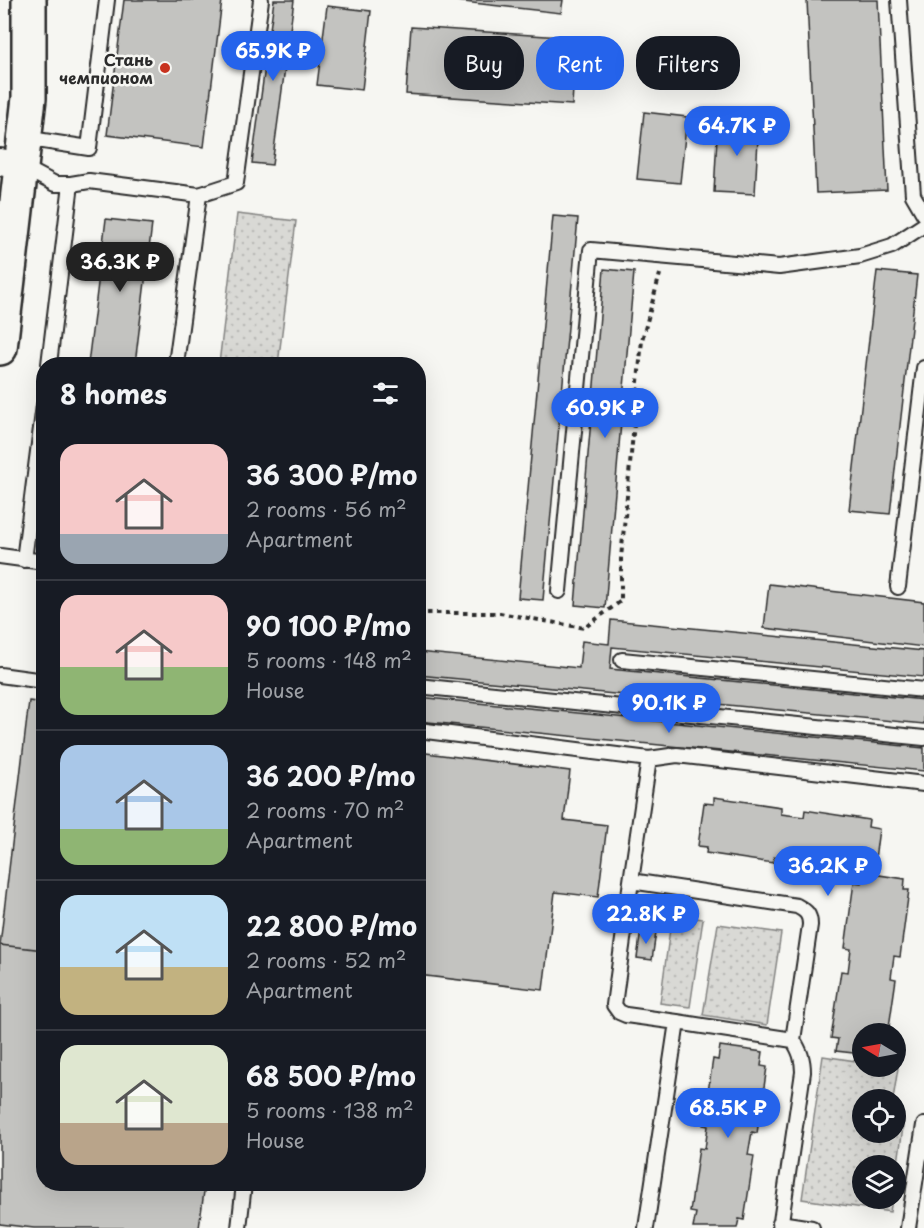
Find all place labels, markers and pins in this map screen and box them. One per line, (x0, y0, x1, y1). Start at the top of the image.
pin: 65.9K ₽ (218, 31, 328, 82)
place label: Стань чемпионом (59, 47, 153, 89)
marker: Стань чемпионом (158, 61, 172, 75)
pin: 64.7K ₽ (682, 106, 792, 157)
pin: 36.3K ₽ (65, 242, 175, 293)
pin: 60.9K ₽ (550, 388, 660, 439)
pin: 90.1K ₽ (614, 683, 724, 734)
pin: 36.2K ₽ (773, 846, 883, 897)
pin: 22.8K ₽ (591, 894, 701, 945)
pin: 68.5K ₽ (673, 1088, 783, 1139)

